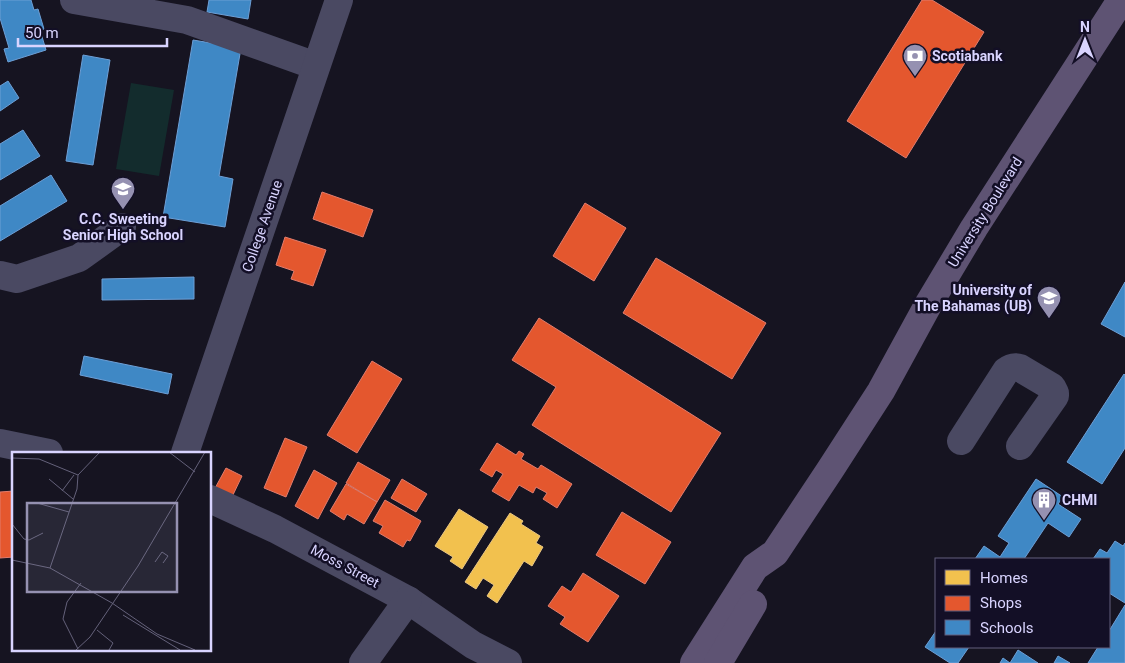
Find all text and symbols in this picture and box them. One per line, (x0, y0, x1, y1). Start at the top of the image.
scale bar (18, 15, 166, 47)
north arrow (1060, 15, 1110, 65)
text: N (1080, 19, 1090, 35)
text: 50 m (25, 24, 59, 42)
bank icon: Scotiabank (902, 43, 928, 77)
place label: Scotiabank (932, 48, 1003, 64)
street label: University Boulevard (945, 154, 1025, 270)
school or university icon: C.C. Sweeting Senior High School (110, 176, 136, 210)
street label: College Avenue (239, 178, 285, 274)
place label: C.C. Sweeting Senior High School (63, 211, 183, 243)
place label: University of The Bahamas (UB) (914, 282, 1033, 315)
school or university icon: University of The Bahamas (UB) (1036, 285, 1062, 319)
inset map (12, 452, 211, 650)
building icon: CHMI (1031, 487, 1057, 521)
place label: CHMI (1062, 492, 1097, 508)
street label: Moss Street (308, 541, 382, 591)
legend (935, 558, 1110, 648)
text: Homes (980, 569, 1028, 587)
text: Shops (980, 594, 1022, 612)
text: Schools (980, 619, 1034, 637)

